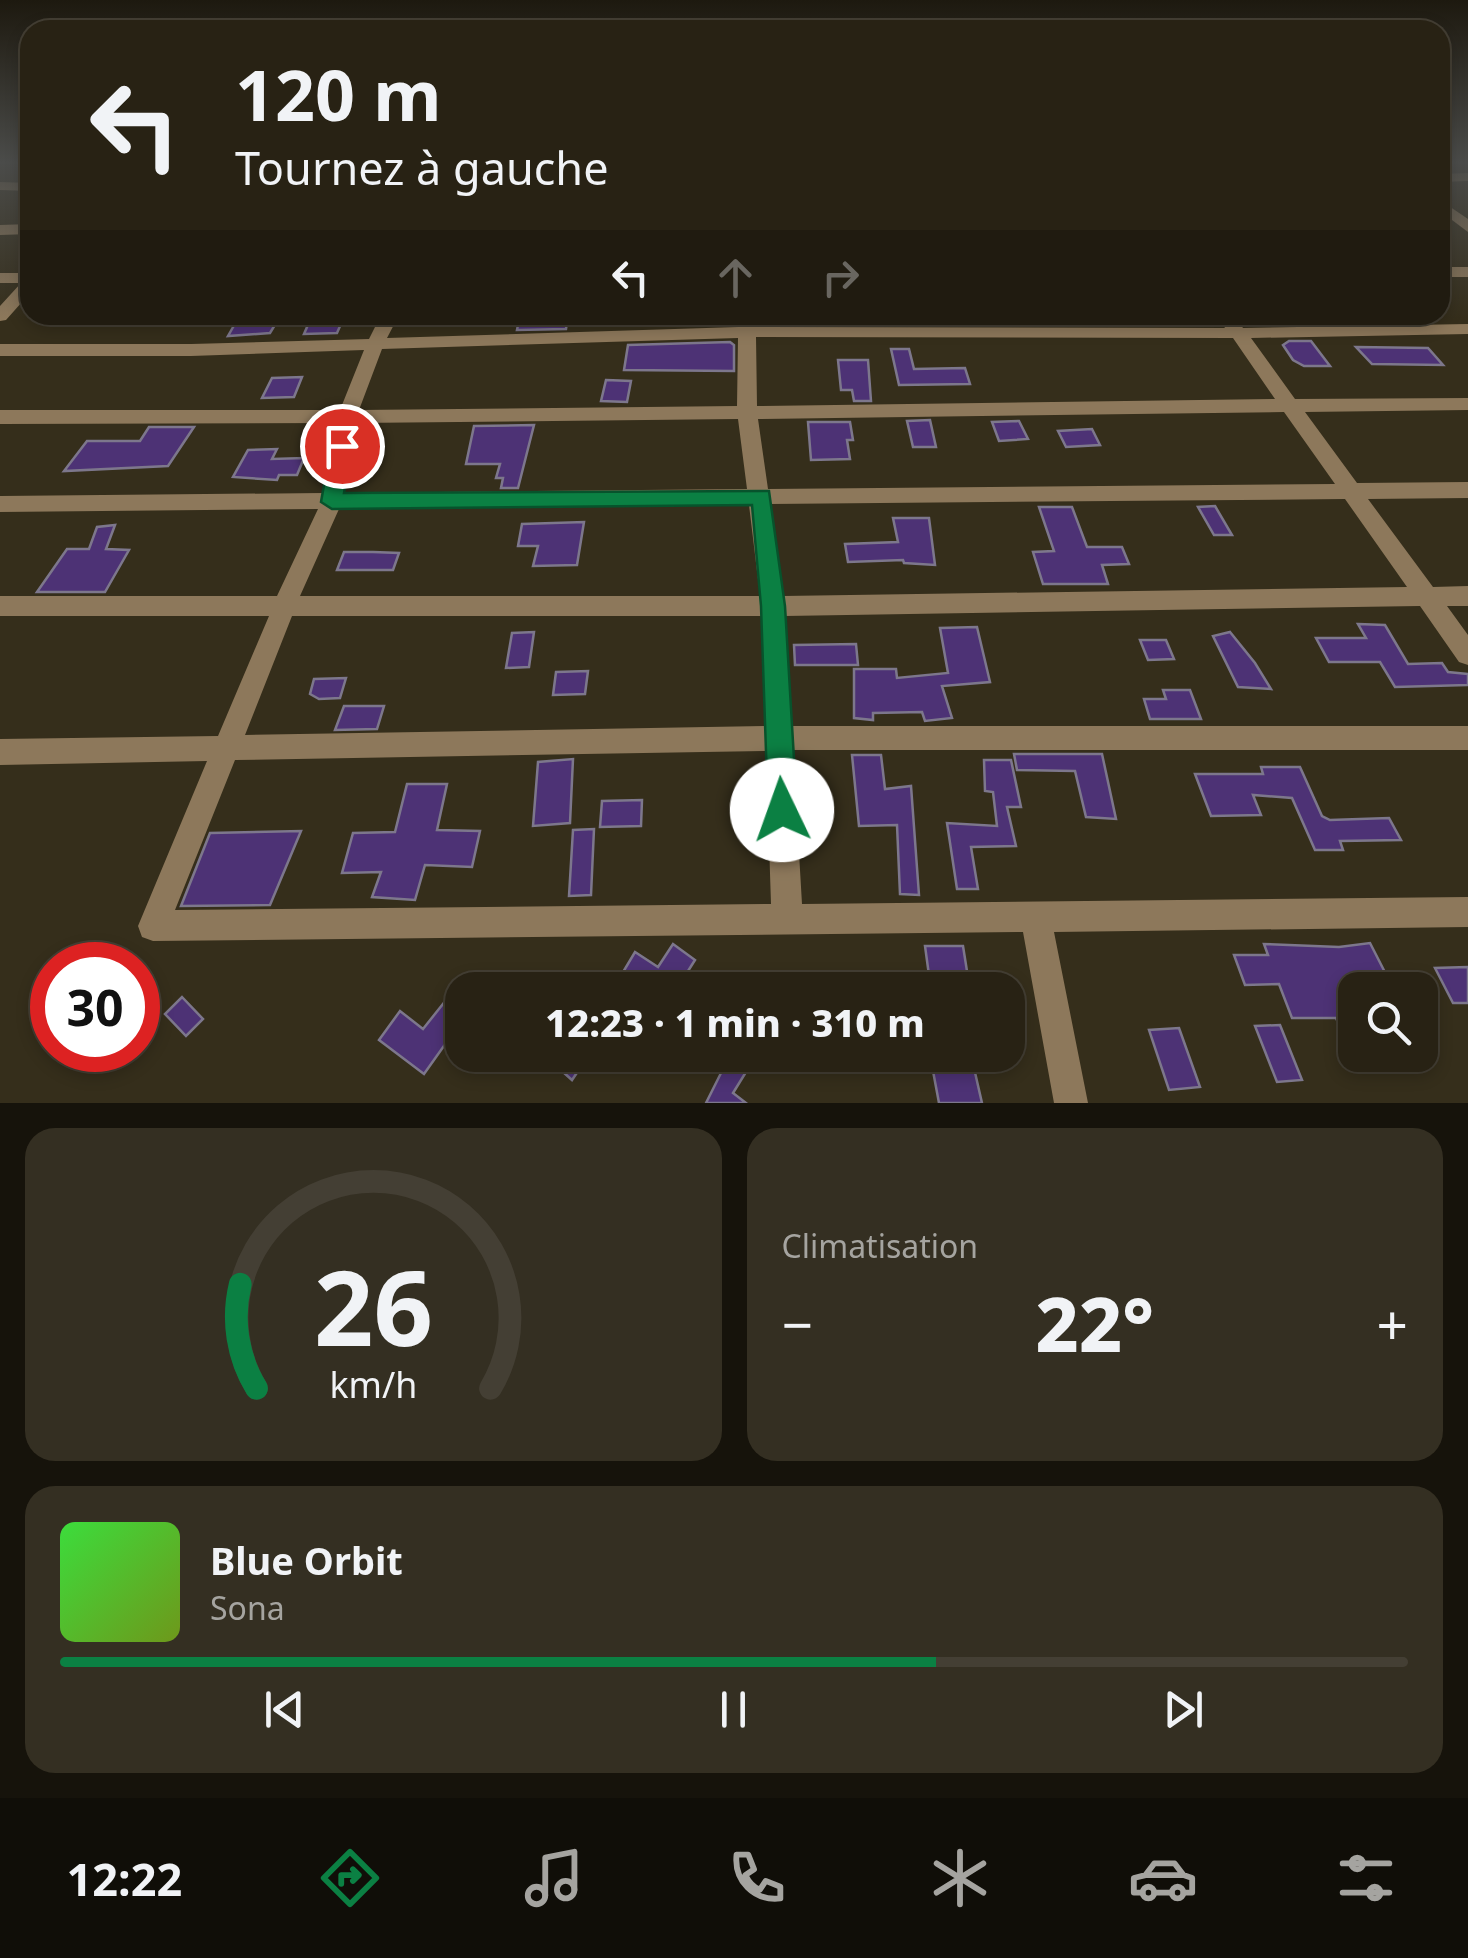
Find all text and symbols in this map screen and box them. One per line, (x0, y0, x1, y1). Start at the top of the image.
text: 120 m (235, 46, 442, 142)
icon: left (70, 60, 200, 190)
text: Tournez à gauche (235, 137, 609, 198)
icon: left (603, 250, 658, 305)
icon: ahead (708, 250, 763, 305)
icon: right (813, 250, 868, 305)
pin (300, 404, 385, 489)
icon: arrive (315, 419, 370, 474)
position arrow (730, 758, 834, 862)
speed limit sign: 30 (30, 942, 160, 1072)
map controls (1338, 972, 1438, 1072)
button: search (1338, 972, 1438, 1072)
text: 12:23 · 1 min · 310 m (545, 996, 925, 1048)
text: Climatisation (782, 1224, 978, 1267)
text: 26 (314, 1235, 433, 1376)
text: 22° (1036, 1272, 1154, 1374)
text: − (782, 1286, 813, 1361)
text: + (1377, 1286, 1408, 1361)
text: km/h (329, 1360, 417, 1408)
text: Blue Orbit (210, 1534, 403, 1586)
text: Sona (210, 1586, 285, 1629)
icon: previous (257, 1682, 312, 1737)
icon: pause (706, 1682, 761, 1737)
icon: next (1156, 1682, 1211, 1737)
icon: directions (315, 1843, 385, 1913)
icon: music (519, 1843, 589, 1913)
icon: phone (722, 1843, 792, 1913)
icon: climate (925, 1843, 995, 1913)
icon: car (1128, 1843, 1198, 1913)
icon: filters (1331, 1843, 1401, 1913)
text: 12:22 (67, 1848, 182, 1909)

